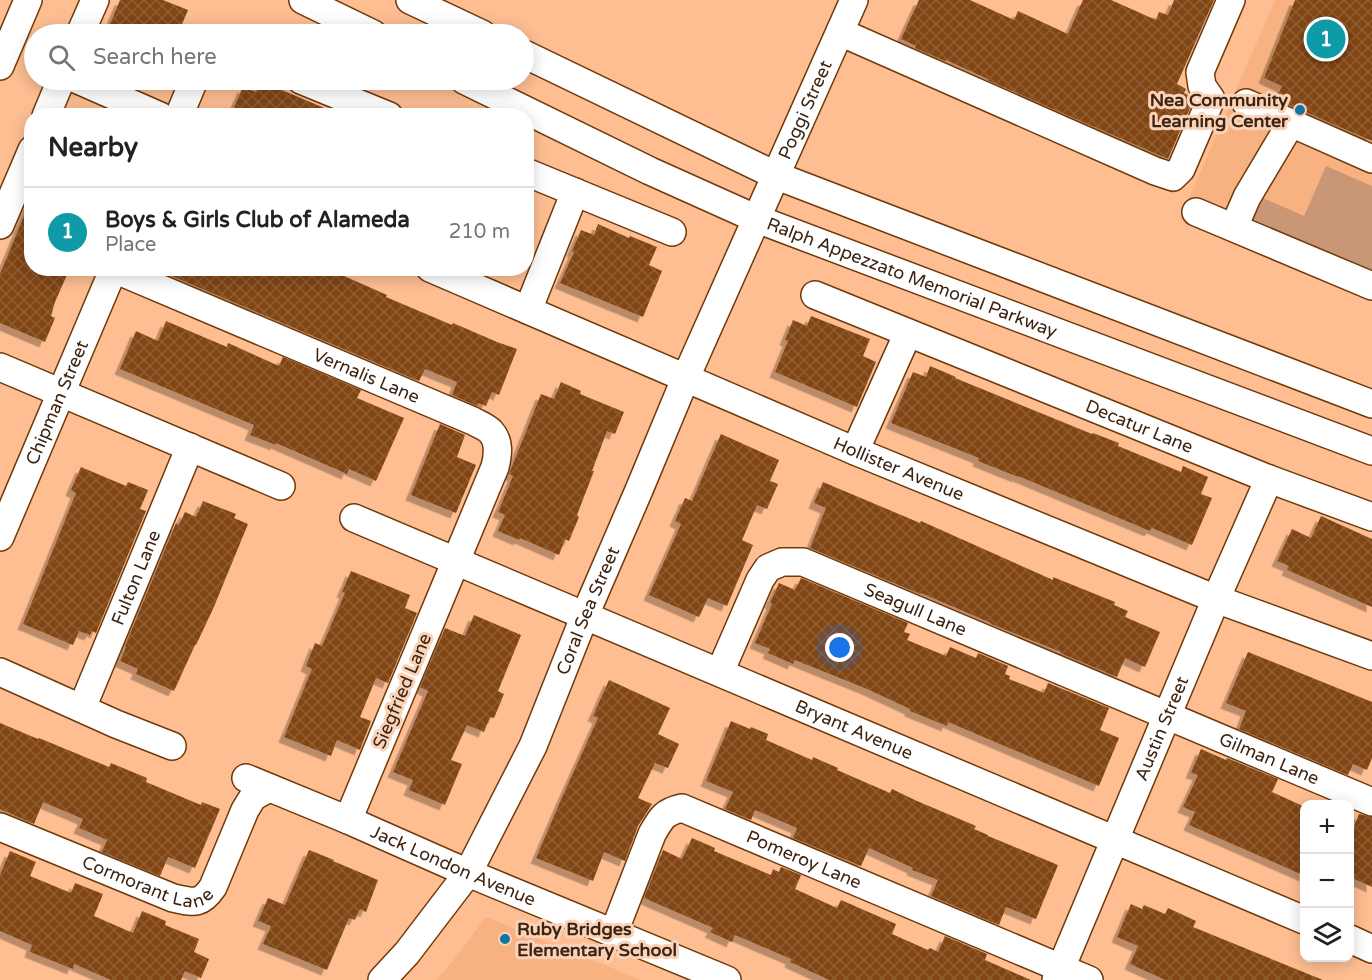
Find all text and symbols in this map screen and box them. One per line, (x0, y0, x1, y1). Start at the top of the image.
pin: 1 (1306, 16, 1346, 62)
search box (24, 24, 534, 90)
icon: search (45, 41, 78, 74)
text: Search here (93, 44, 217, 70)
street label: Poggi Street (773, 57, 837, 163)
place label: Nea Community Learning Center (1150, 89, 1289, 132)
marker: Nea Community Learning Center (1293, 103, 1307, 117)
text: Nearby (48, 132, 138, 163)
text: Boys & Girls Club of Alameda (105, 207, 410, 233)
street label: Ralph Appezzato Memorial Parkway (764, 213, 1061, 342)
text: 1 (61, 220, 74, 244)
text: 210 m (449, 220, 510, 244)
text: Place (105, 233, 156, 257)
street label: Chipman Street (21, 337, 93, 468)
street label: Vernalis Lane (310, 344, 423, 408)
street label: Decatur Lane (1082, 395, 1196, 458)
street label: Hollister Avenue (830, 432, 967, 506)
street label: Fulton Lane (106, 527, 165, 628)
street label: Coral Sea Street (551, 543, 624, 678)
street label: Seagull Lane (861, 578, 970, 641)
street label: Siegfried Lane (368, 630, 436, 752)
your location (825, 633, 854, 662)
street label: Austin Street (1130, 673, 1193, 784)
street label: Bryant Avenue (792, 695, 916, 764)
street label: Gilman Lane (1216, 728, 1323, 790)
map controls (1300, 800, 1354, 962)
button: + (1300, 800, 1354, 854)
street label: Jack London Avenue (367, 820, 539, 911)
street label: Pomeroy Lane (743, 825, 865, 894)
street label: Cormorant Lane (79, 851, 218, 913)
button: − (1300, 854, 1354, 908)
button: layers (1300, 908, 1354, 962)
place label: Ruby Bridges Elementary School (517, 918, 677, 961)
marker: Ruby Bridges Elementary School (498, 932, 512, 946)

